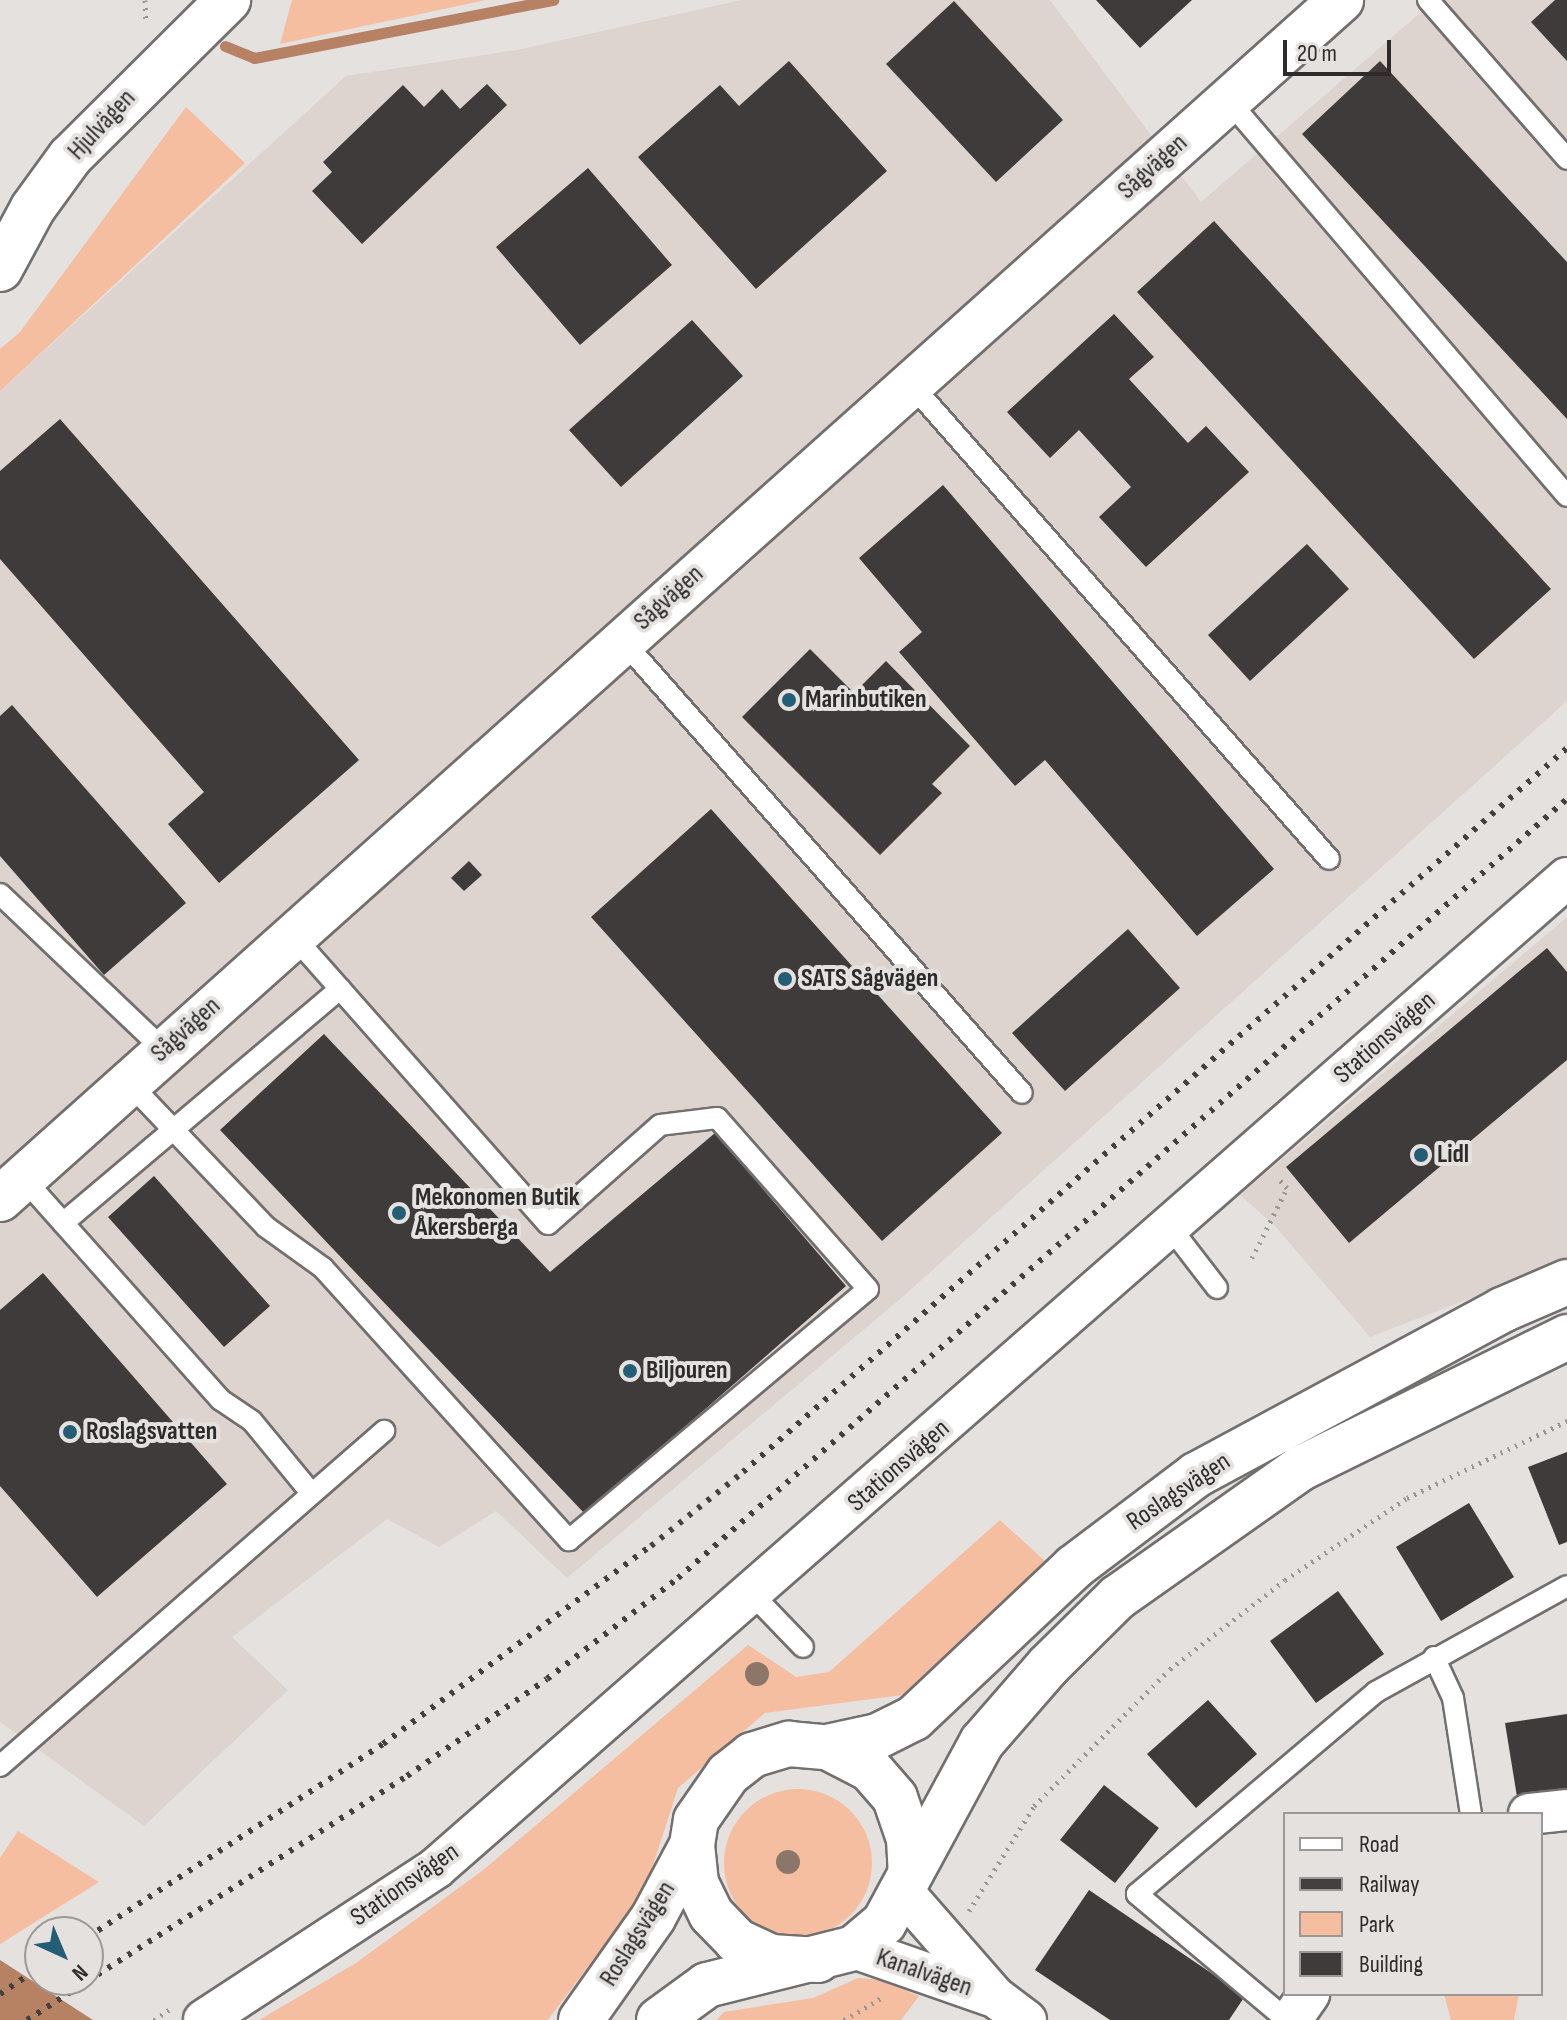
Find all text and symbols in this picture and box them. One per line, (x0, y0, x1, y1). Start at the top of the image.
scale bar (1287, 24, 1395, 74)
text: 20 m (1297, 39, 1337, 68)
street label: Hjulvägen (62, 83, 142, 167)
street label: Sågvägen (1112, 128, 1194, 206)
street label: Sågvägen (628, 559, 710, 637)
place label: Marinbutiken (805, 684, 927, 716)
marker: Marinbutiken (780, 691, 798, 709)
place label: SATS Sågvägen (801, 963, 938, 995)
marker: SATS Sågvägen (776, 970, 794, 988)
street label: Stationsvägen (1328, 985, 1442, 1091)
street label: Sågvägen (145, 991, 227, 1069)
place label: Lidl (1437, 1139, 1469, 1171)
marker: Lidl (1412, 1146, 1430, 1164)
place label: Mekonomen Butik Åkersberga (415, 1182, 580, 1244)
marker: Mekonomen Butik Åkersberga (390, 1204, 408, 1222)
place label: Biljouren (646, 1355, 728, 1387)
marker: Biljouren (621, 1362, 639, 1380)
street label: Stationsvägen (842, 1413, 956, 1519)
place label: Roslagsvatten (86, 1416, 217, 1448)
marker: Roslagsvatten (61, 1423, 79, 1441)
street label: Roslagsvägen (1121, 1446, 1237, 1538)
legend (1283, 1812, 1543, 1996)
text: Road (1359, 1830, 1399, 1859)
street label: Stationsvägen (345, 1837, 465, 1933)
text: Railway (1359, 1870, 1419, 1899)
street label: Roslagsvägen (594, 1876, 682, 1992)
text: Park (1359, 1910, 1394, 1939)
north arrow (24, 1916, 104, 1996)
street label: Kanalvägen (872, 1942, 976, 2004)
text: Building (1359, 1950, 1423, 1979)
text: N (66, 1958, 93, 1986)

